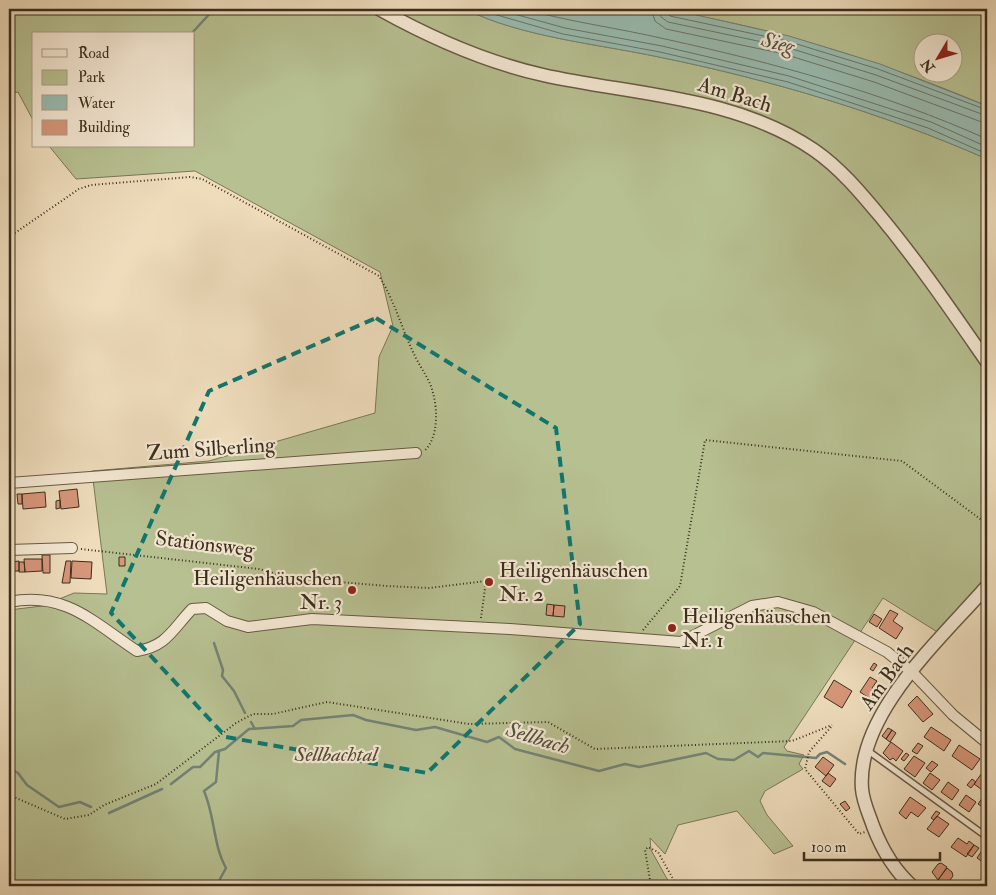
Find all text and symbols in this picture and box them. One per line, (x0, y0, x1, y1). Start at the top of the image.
water label: Sieg (758, 25, 798, 61)
legend (32, 32, 195, 148)
north arrow (914, 32, 964, 82)
text: Road (78, 44, 110, 63)
text: N (917, 55, 939, 77)
text: Park (78, 68, 105, 87)
street label: Am Bach (694, 71, 775, 119)
text: Water (77, 94, 115, 113)
text: Building (78, 118, 130, 137)
street label: Zum Silberling (146, 431, 277, 467)
street label: Stationsweg (154, 525, 257, 564)
place label: Heiligenhäuschen Nr. 2 (499, 557, 648, 608)
place label: Heiligenhäuschen Nr. 3 (193, 565, 342, 616)
marker: Heiligenhäuschen Nr. 2 (483, 576, 495, 588)
marker: Heiligenhäuschen Nr. 3 (346, 584, 358, 596)
place label: Heiligenhäuschen Nr. 1 (682, 603, 831, 654)
marker: Heiligenhäuschen Nr. 1 (666, 622, 678, 634)
street label: Am Bach (853, 638, 920, 716)
water label: Sellbach (502, 715, 573, 761)
park label: Sellbachtal (293, 741, 380, 768)
scale bar (804, 830, 940, 862)
text: 100 m (811, 838, 847, 857)

